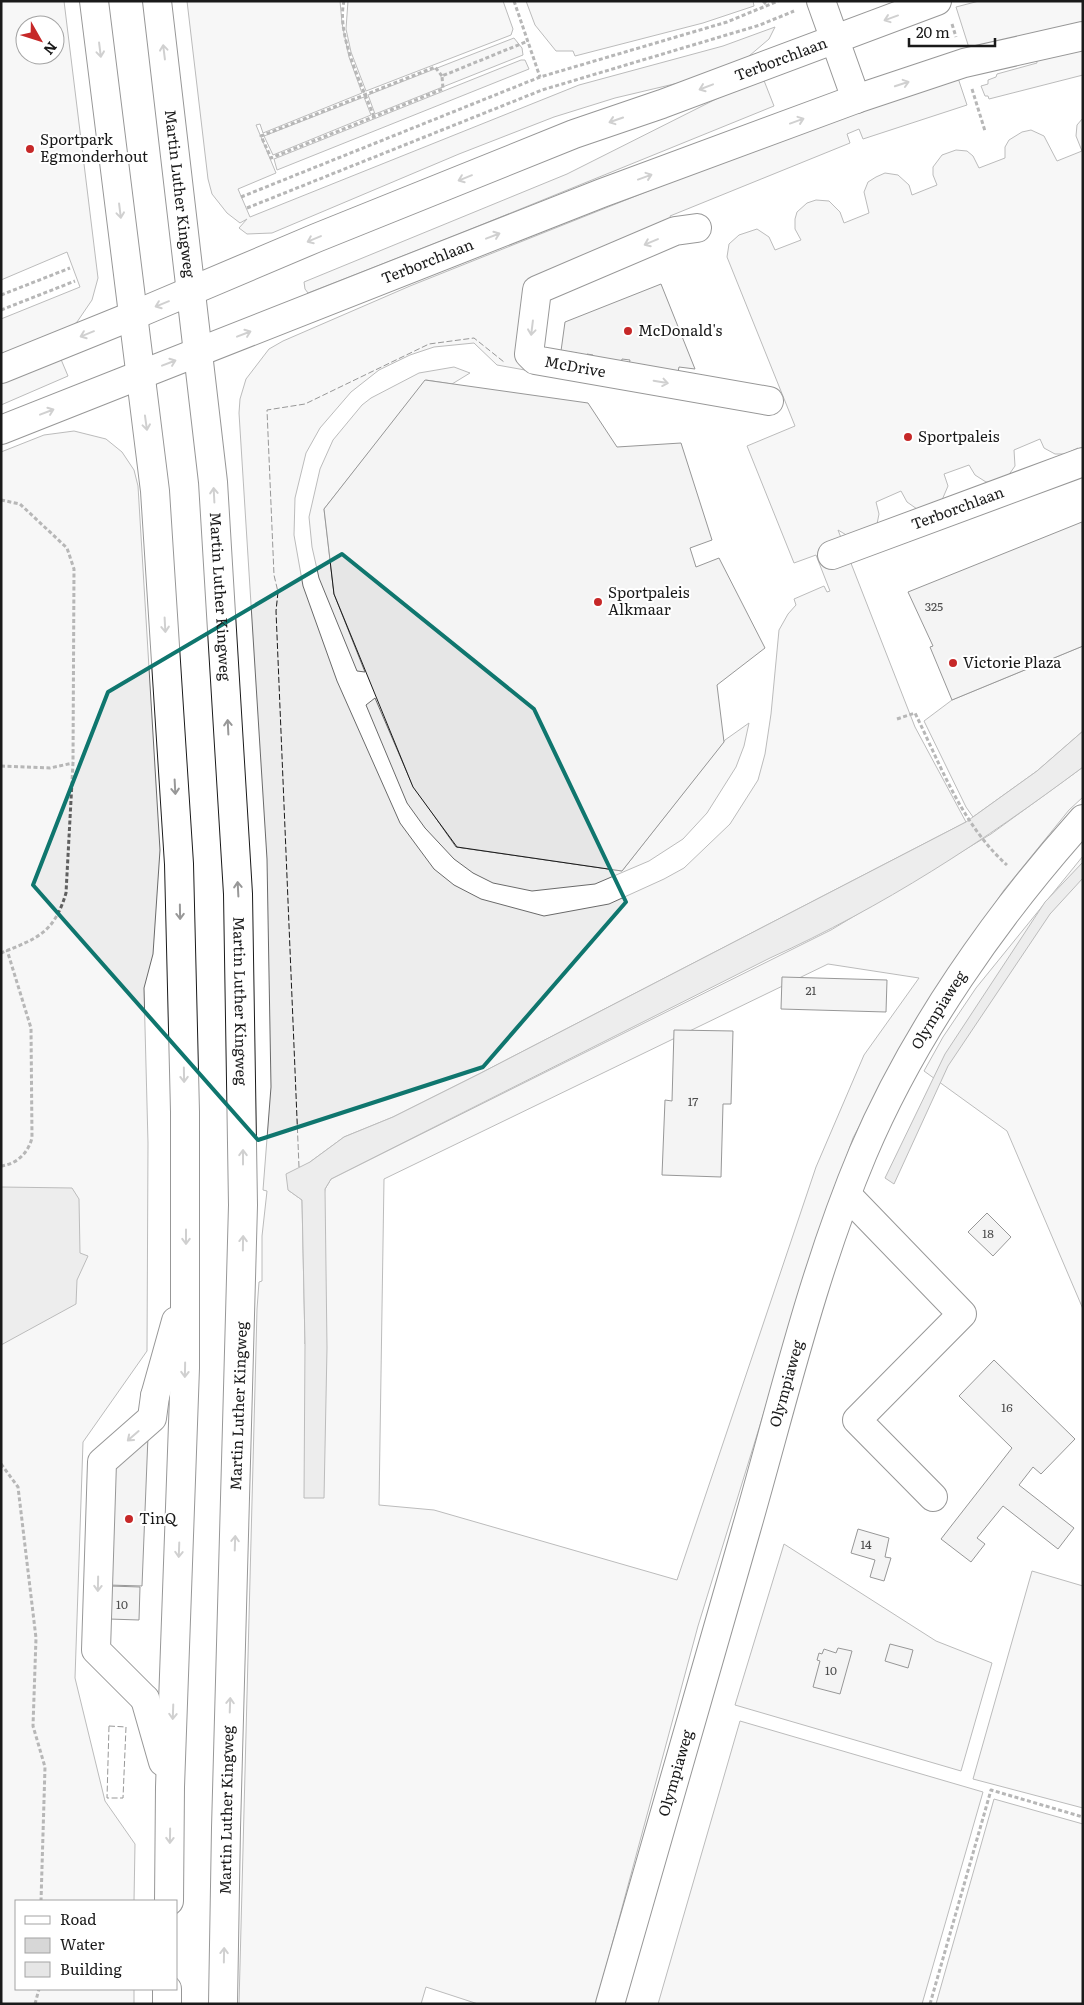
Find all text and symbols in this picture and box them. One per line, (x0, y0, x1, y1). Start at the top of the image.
one-way arrow (884, 14, 899, 23)
north arrow (15, 15, 65, 65)
scale bar (909, 15, 995, 47)
text: 20 m (916, 20, 950, 43)
street label: Terborchlaan (731, 30, 830, 86)
text: N (39, 38, 62, 60)
one-way arrow (95, 41, 105, 57)
one-way arrow (158, 44, 168, 60)
one-way arrow (894, 78, 910, 88)
one-way arrow (699, 83, 714, 93)
street label: Martin Luther Kingweg (160, 108, 202, 280)
one-way arrow (609, 116, 624, 125)
one-way arrow (789, 116, 804, 125)
place label: Sportpark Egmonderhout (40, 127, 148, 167)
marker: Sportpark Egmonderhout (24, 143, 36, 155)
one-way arrow (637, 172, 652, 181)
one-way arrow (457, 174, 473, 183)
one-way arrow (115, 202, 125, 218)
one-way arrow (485, 231, 500, 240)
street label: Terborchlaan (377, 232, 477, 289)
one-way arrow (307, 235, 322, 244)
one-way arrow (644, 237, 659, 247)
one-way arrow (155, 300, 170, 309)
place label: McDonald's (638, 318, 722, 341)
one-way arrow (527, 320, 537, 336)
marker: McDonald's (622, 325, 634, 337)
one-way arrow (236, 329, 252, 338)
one-way arrow (80, 330, 95, 339)
street label: McDrive (543, 349, 608, 382)
one-way arrow (162, 358, 177, 367)
one-way arrow (653, 377, 669, 387)
one-way arrow (39, 407, 54, 416)
one-way arrow (142, 415, 152, 431)
place label: Sportpaleis (918, 424, 1000, 447)
marker: Sportpaleis (902, 431, 914, 443)
street label: Terborchlaan (907, 479, 1007, 535)
one-way arrow (210, 487, 219, 503)
street label: Martin Luther Kingweg (205, 511, 238, 682)
place label: Sportpaleis Alkmaar (608, 580, 690, 620)
marker: Sportpaleis Alkmaar (592, 596, 604, 608)
house number: 325 (925, 597, 943, 615)
one-way arrow (161, 617, 170, 633)
place label: Victorie Plaza (963, 650, 1062, 673)
marker: Victorie Plaza (947, 657, 959, 669)
one-way arrow (224, 719, 233, 735)
one-way arrow (170, 779, 179, 795)
one-way arrow (233, 881, 242, 897)
one-way arrow (175, 904, 185, 920)
street label: Martin Luther Kingweg (228, 916, 254, 1086)
street label: Olympiaweg (904, 965, 971, 1053)
house number: 21 (806, 981, 817, 999)
one-way arrow (180, 1067, 189, 1083)
house number: 17 (688, 1092, 698, 1110)
one-way arrow (238, 1149, 248, 1165)
house number: 18 (982, 1224, 994, 1242)
one-way arrow (181, 1229, 191, 1245)
one-way arrow (238, 1235, 248, 1252)
street label: Martin Luther Kingweg (223, 1320, 252, 1491)
street label: Olympiaweg (762, 1336, 808, 1429)
one-way arrow (180, 1361, 190, 1377)
house number: 16 (1001, 1398, 1013, 1416)
one-way arrow (126, 1430, 139, 1441)
place label: TinQ (139, 1506, 179, 1529)
marker: TinQ (123, 1513, 135, 1525)
one-way arrow (230, 1535, 240, 1551)
house number: 14 (860, 1535, 872, 1553)
one-way arrow (174, 1541, 184, 1557)
one-way arrow (93, 1576, 103, 1592)
house number: 10 (116, 1595, 128, 1613)
house number: 10 (825, 1661, 837, 1679)
one-way arrow (225, 1697, 234, 1713)
one-way arrow (168, 1704, 178, 1720)
street label: Martin Luther Kingweg (213, 1725, 238, 1895)
street label: Olympiaweg (651, 1726, 698, 1819)
one-way arrow (165, 1828, 174, 1844)
legend (15, 1900, 178, 1990)
text: Road (60, 1907, 96, 1930)
text: Water (60, 1932, 105, 1955)
one-way arrow (219, 1947, 229, 1964)
text: Building (60, 1957, 122, 1980)

